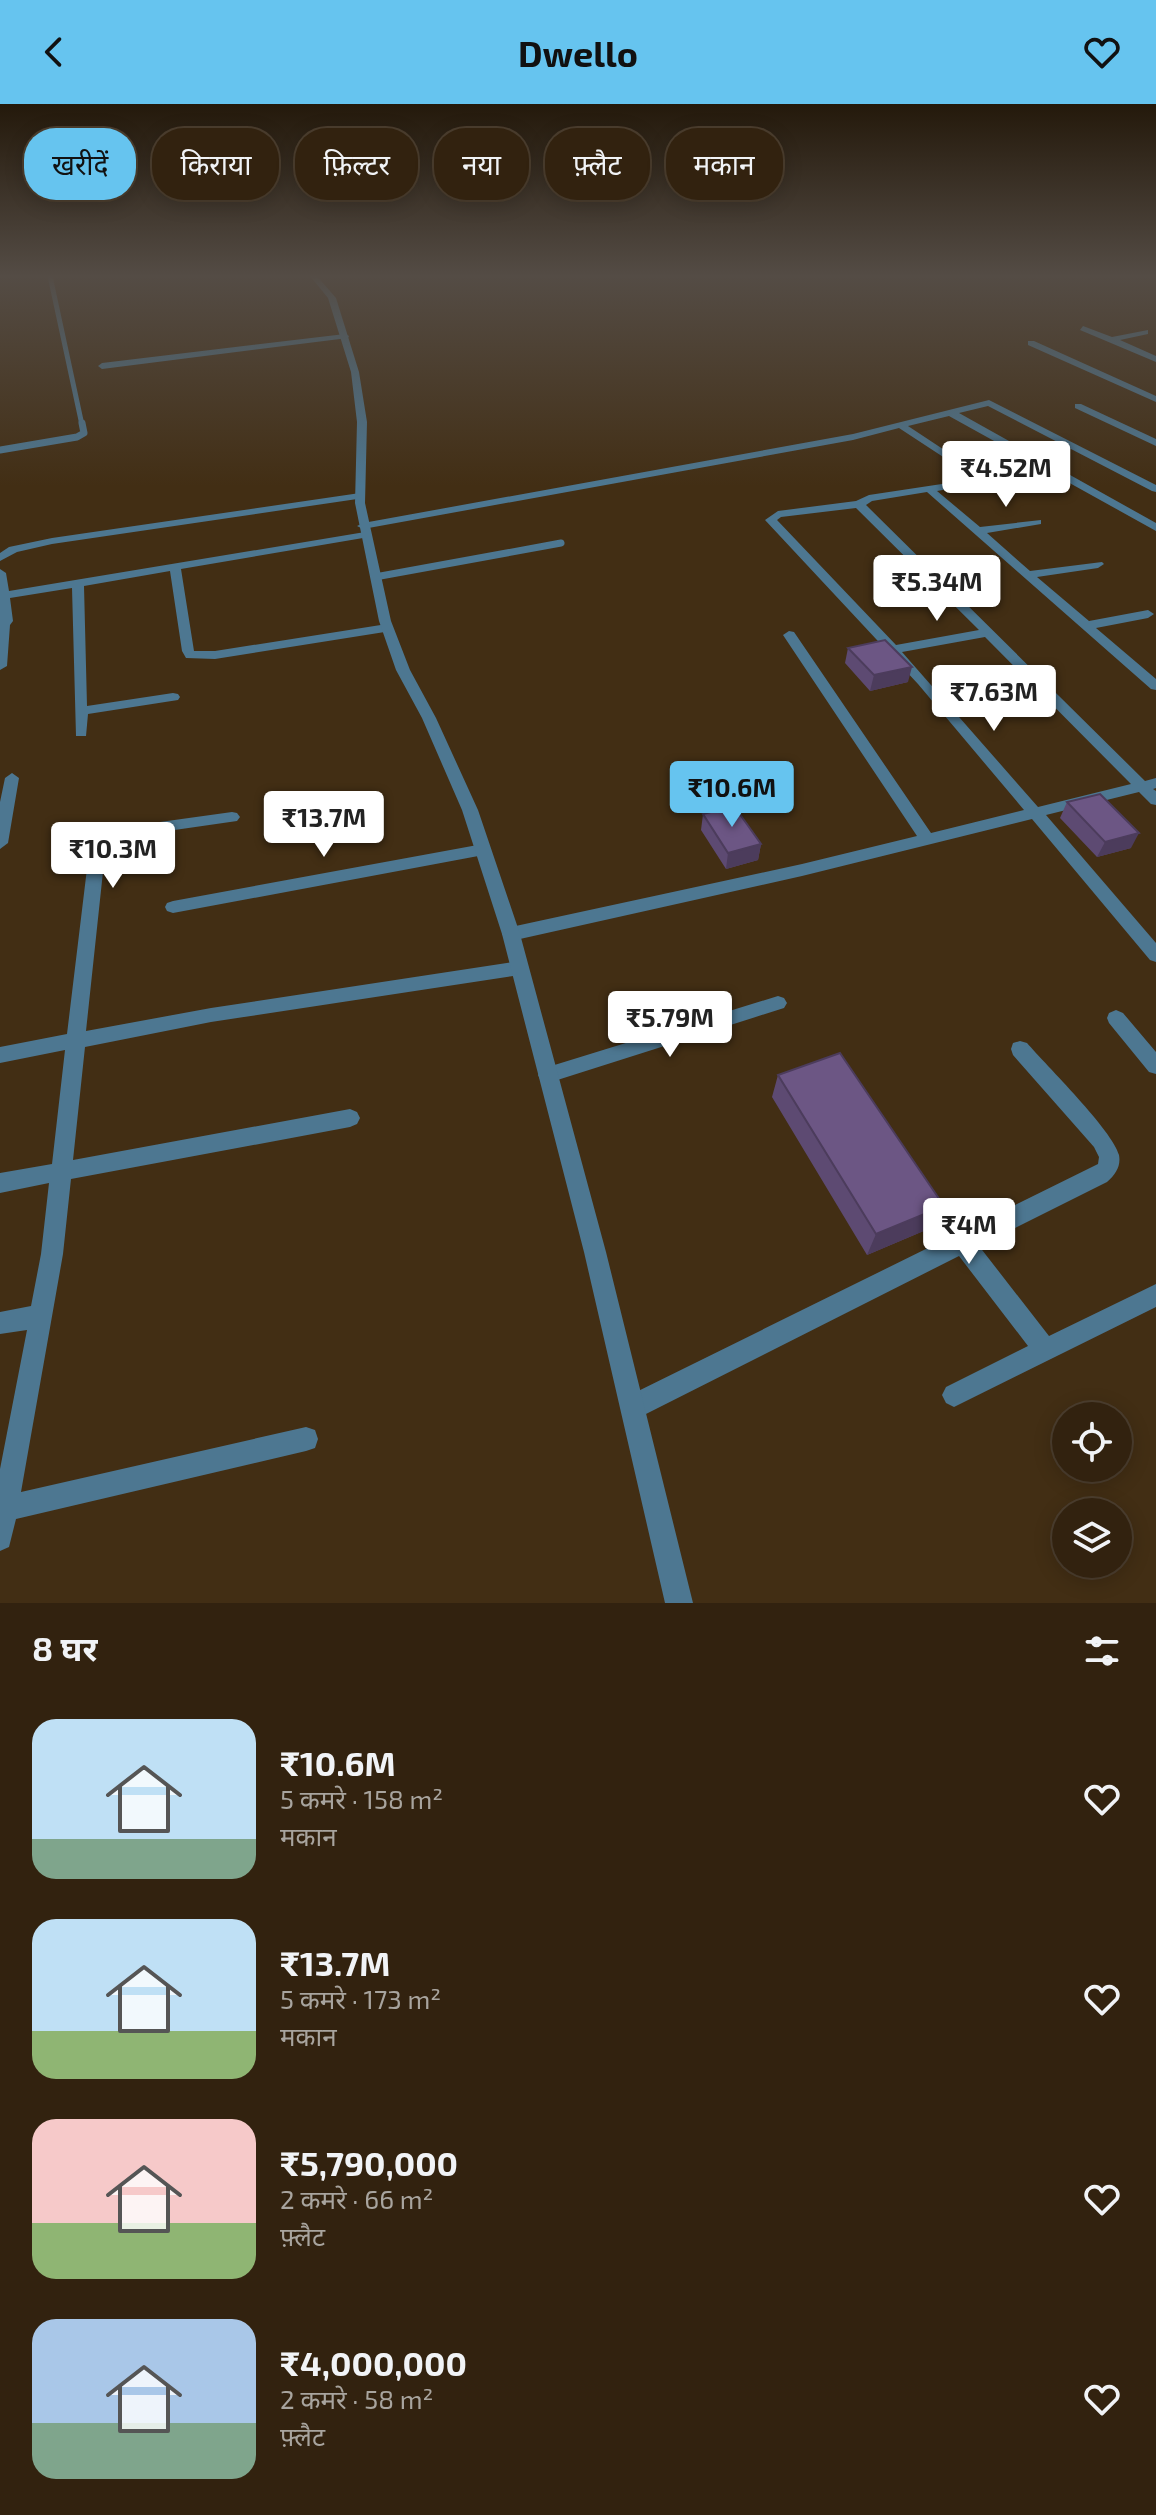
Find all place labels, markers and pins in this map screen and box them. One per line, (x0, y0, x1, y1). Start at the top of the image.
pin: ₹4.52M (941, 441, 1071, 509)
pin: ₹5.34M (872, 555, 1002, 623)
pin: ₹7.63M (929, 665, 1059, 733)
pin: ₹10.6M (667, 761, 797, 829)
pin: ₹13.7M (259, 791, 389, 859)
pin: ₹10.3M (48, 822, 178, 890)
pin: ₹5.79M (605, 991, 735, 1059)
pin: ₹4M (930, 1198, 1008, 1266)

